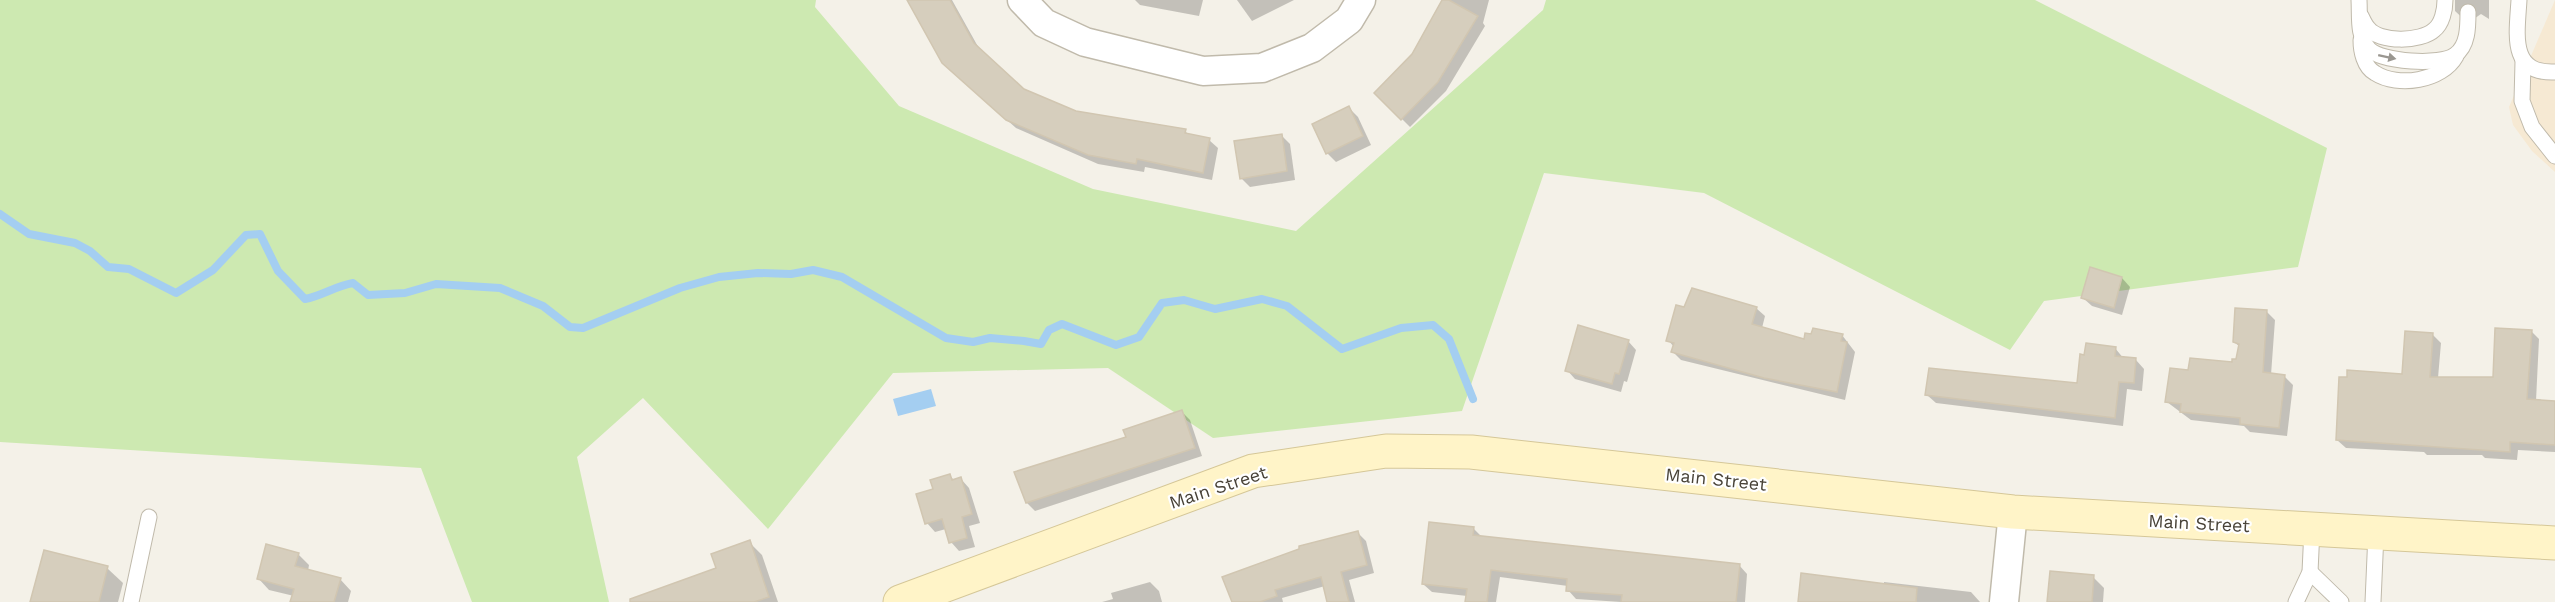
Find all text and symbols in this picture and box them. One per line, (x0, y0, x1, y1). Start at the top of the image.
one-way arrow (2378, 52, 2396, 62)
street label: Main Street (1166, 461, 1270, 513)
street label: Main Street (1664, 463, 1768, 495)
street label: Main Street (2148, 510, 2251, 536)

